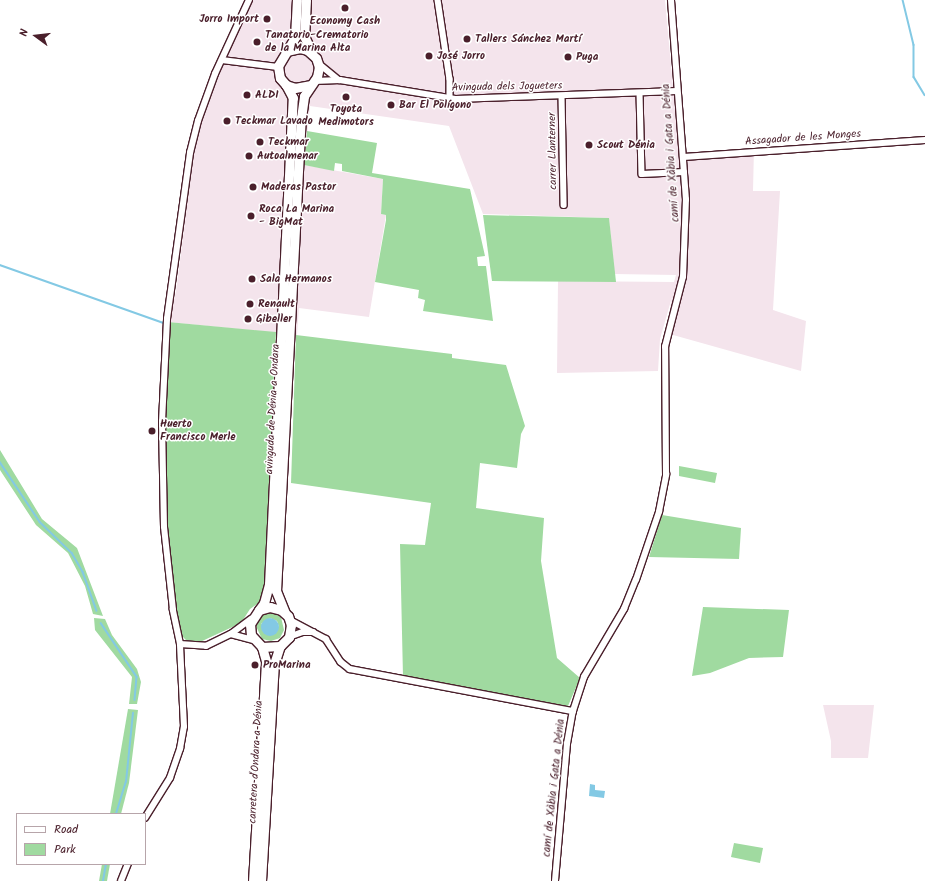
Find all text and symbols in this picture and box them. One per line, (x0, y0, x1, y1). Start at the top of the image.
marker: Economy Cash (340, 3, 350, 13)
place label: Jorro Import (199, 12, 259, 26)
marker: Jorro Import (262, 14, 272, 24)
place label: Economy Cash (310, 14, 380, 28)
north arrow (16, 16, 56, 56)
text: N (15, 27, 34, 39)
place label: Tanatorio-Crematorio de la Marina Alta (265, 29, 369, 55)
place label: Tallers Sánchez Martí (475, 32, 581, 46)
marker: Tallers Sánchez Martí (462, 34, 472, 44)
marker: Tanatorio-Crematorio de la Marina Alta (252, 37, 262, 47)
place label: José Jorro (437, 49, 485, 63)
place label: Puga (576, 50, 598, 64)
marker: José Jorro (424, 51, 434, 61)
marker: Puga (563, 52, 573, 62)
street label: Avinguda dels Jogueters (452, 79, 562, 95)
street label: camí de Xàbia i Gata a Dénia (660, 83, 682, 223)
place label: ALDI (255, 88, 279, 102)
marker: ALDI (242, 90, 252, 100)
marker: Toyota Medimotors (341, 92, 351, 102)
place label: Bar El Polígono (399, 98, 471, 112)
marker: Bar El Polígono (386, 100, 396, 110)
place label: Toyota Medimotors (318, 103, 374, 129)
street label: carrer Llanterner (546, 112, 560, 190)
place label: Teckmar Lavado (235, 114, 313, 128)
marker: Teckmar Lavado (222, 116, 232, 126)
street label: Assagador de les Monges (745, 127, 861, 149)
place label: Teckmar (268, 135, 309, 149)
marker: Teckmar (255, 137, 265, 147)
place label: Scout Dénia (597, 138, 655, 152)
marker: Scout Dénia (584, 140, 594, 150)
place label: Autoalmenar (257, 149, 318, 163)
marker: Autoalmenar (244, 151, 254, 161)
place label: Maderas Pastor (261, 180, 336, 194)
marker: Maderas Pastor (248, 182, 258, 192)
place label: Roca La Marina - BigMat (259, 203, 334, 229)
marker: Roca La Marina - BigMat (246, 211, 256, 221)
place label: Sala Hermanos (260, 272, 332, 286)
marker: Sala Hermanos (247, 274, 257, 284)
place label: Renault (258, 297, 295, 311)
marker: Renault (245, 299, 255, 309)
place label: Gibeller (256, 312, 292, 326)
marker: Gibeller (243, 314, 253, 324)
street label: avinguda de Dénia a Ondara (263, 344, 283, 474)
place label: Huerto Francisco Merle (160, 418, 236, 444)
marker: Huerto Francisco Merle (147, 426, 157, 436)
place label: ProMarina (263, 658, 311, 672)
marker: ProMarina (250, 660, 260, 670)
street label: carretera d'Ondara a Dénia (246, 700, 266, 824)
street label: camí de Xàbia i Gata a Dénia (540, 718, 568, 858)
legend (16, 813, 146, 865)
text: Road (54, 820, 78, 839)
text: Park (54, 840, 76, 859)

